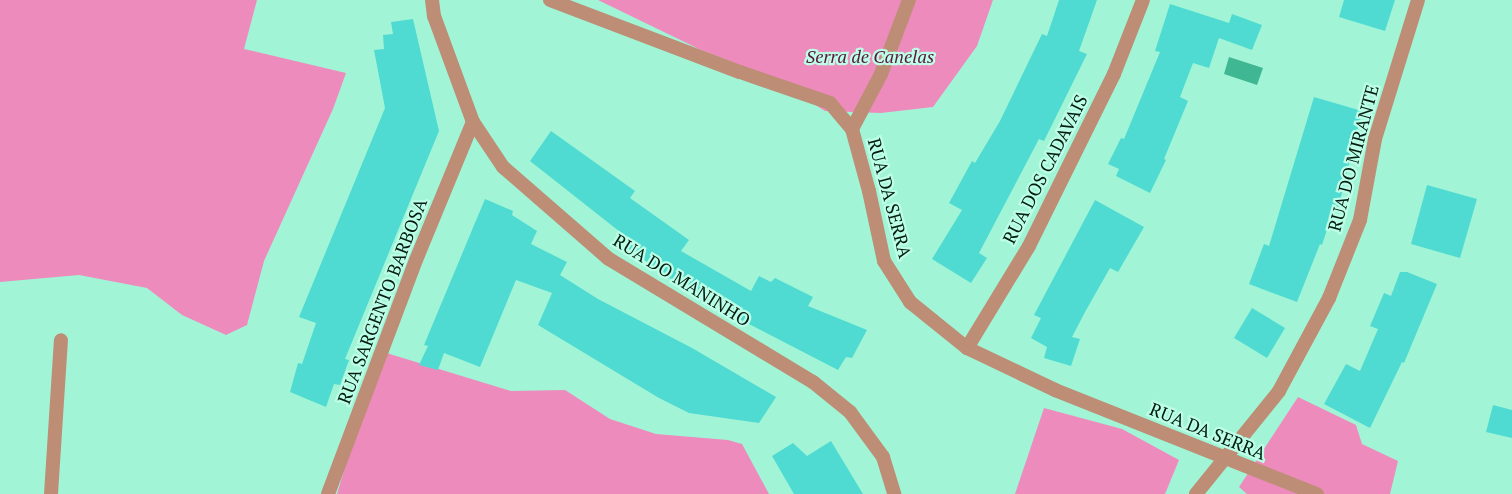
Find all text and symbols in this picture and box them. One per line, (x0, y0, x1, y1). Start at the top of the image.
park label: Serra de Canelas (806, 45, 934, 67)
street label: RUA DO MIRANTE (1323, 82, 1383, 234)
street label: RUA DOS CADAVAIS (998, 91, 1092, 247)
street label: RUA DA SERRA (864, 135, 916, 261)
street label: RUA SARGENTO BARBOSA (333, 195, 431, 407)
street label: RUA DO MANINHO (609, 229, 755, 331)
street label: RUA DA SERRA (1146, 398, 1270, 464)

